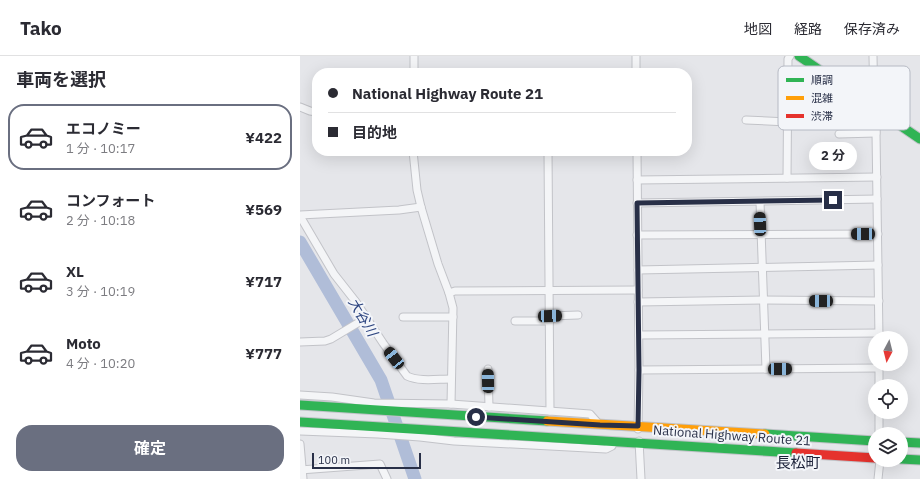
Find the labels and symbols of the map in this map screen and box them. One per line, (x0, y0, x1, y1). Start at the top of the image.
legend (778, 66, 910, 130)
text: 順調 (811, 73, 833, 87)
text: 混雑 (811, 91, 833, 105)
text: 渋滞 (811, 109, 833, 123)
callout: 2 分 (809, 142, 857, 170)
route end (824, 191, 842, 209)
car (754, 212, 766, 236)
car (851, 228, 875, 240)
water label: 大谷川 (344, 294, 383, 341)
car (809, 295, 833, 307)
car (538, 310, 562, 322)
north arrow (868, 331, 908, 371)
car (382, 345, 406, 371)
car (768, 363, 792, 375)
car (482, 369, 494, 393)
route start (467, 408, 485, 426)
street label: National Highway Route 21 (652, 422, 812, 450)
scale bar (312, 451, 421, 470)
district label: 長松町 (775, 453, 821, 472)

